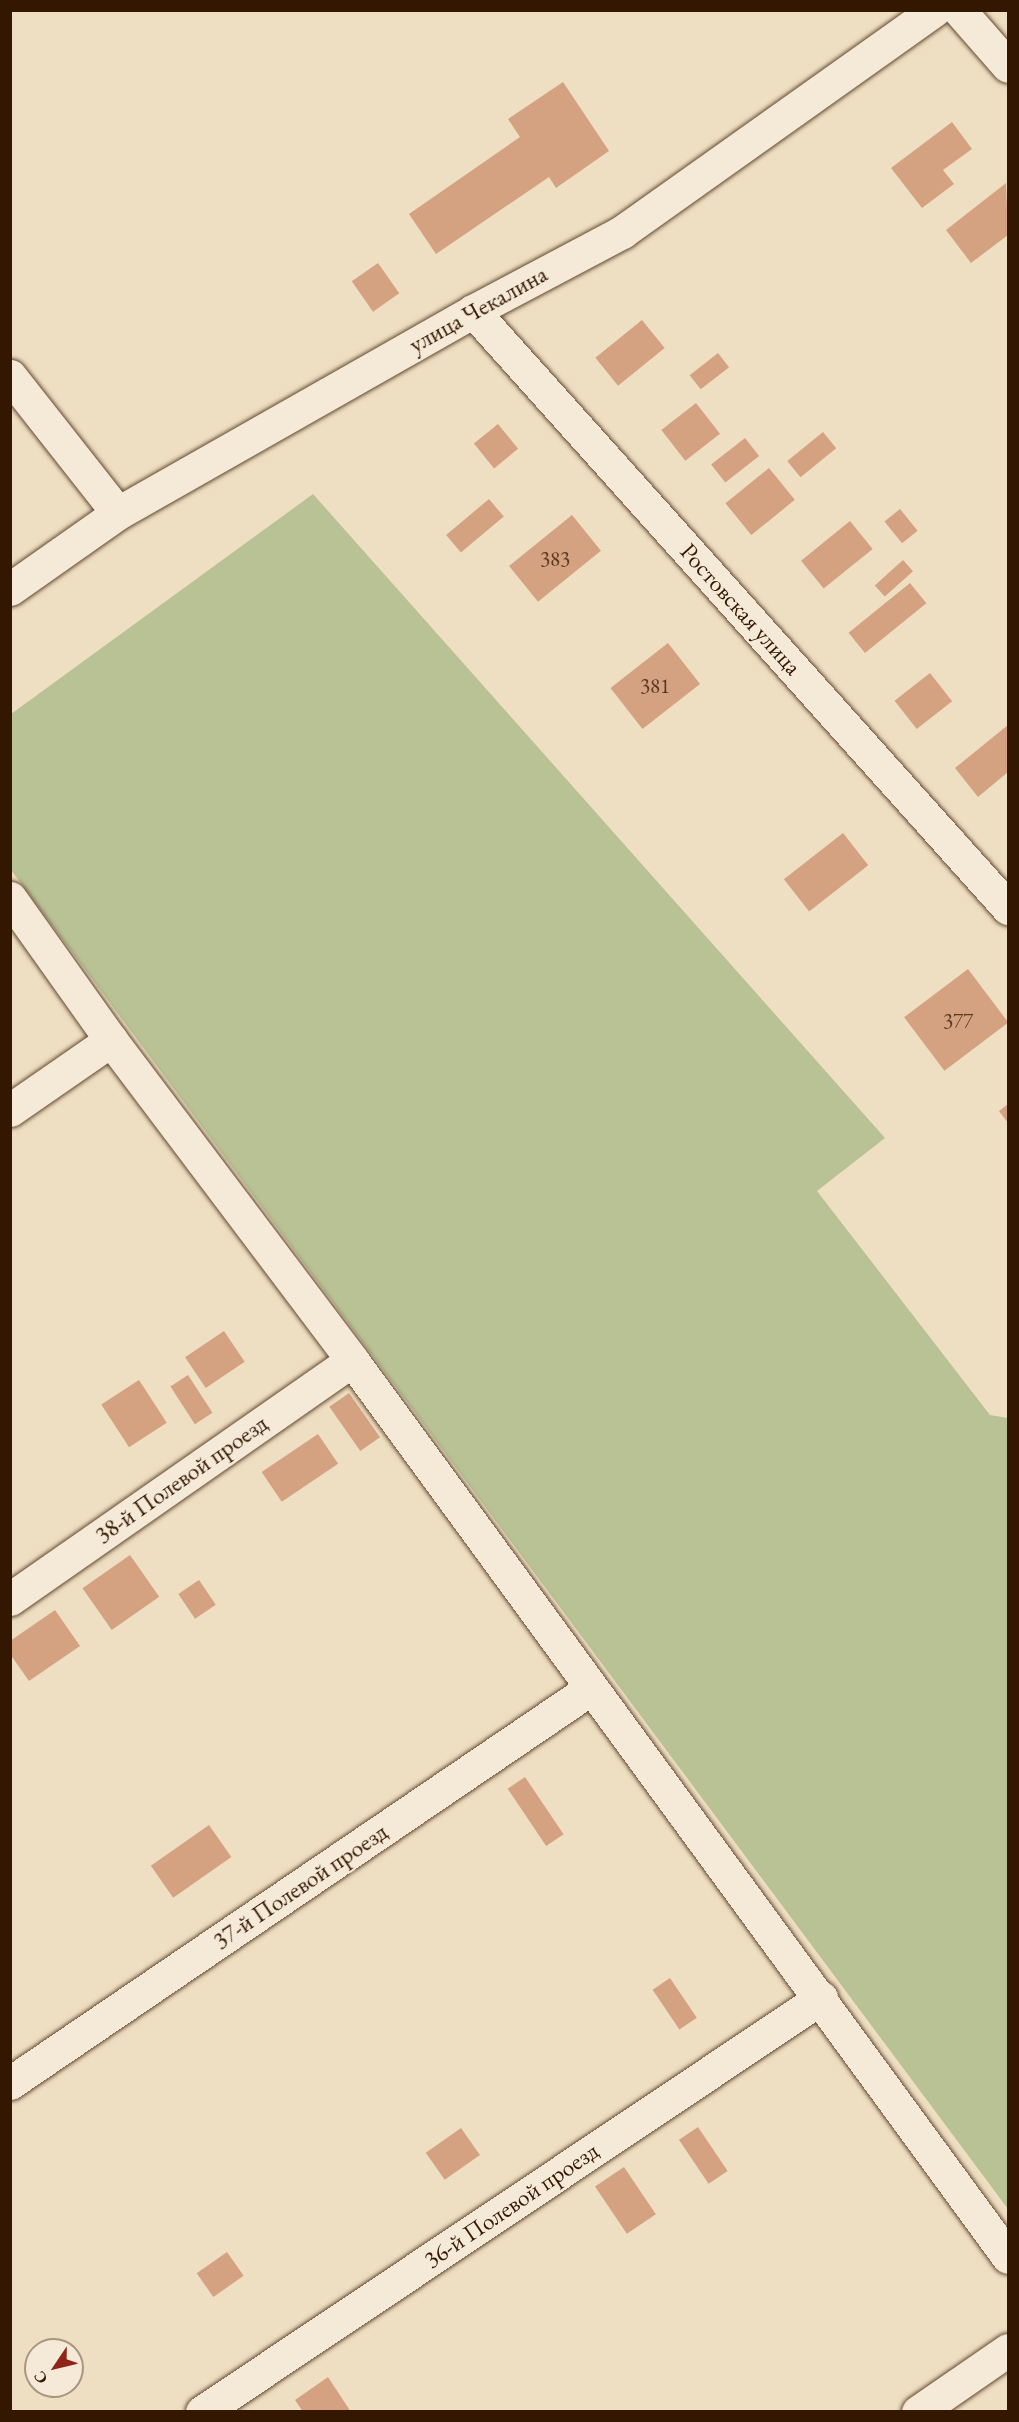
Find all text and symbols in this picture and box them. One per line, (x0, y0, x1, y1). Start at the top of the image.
street label: улица Чекалина (404, 259, 552, 359)
street label: Ростовская улица (674, 537, 808, 681)
house number: 383 (540, 546, 570, 572)
house number: 381 (640, 673, 670, 699)
house number: 377 (943, 1008, 973, 1034)
street label: 38-й Полевой проезд (89, 1409, 273, 1549)
street label: 37-й Полевой проезд (207, 1817, 393, 1955)
street label: 36-й Полевой проезд (418, 2136, 604, 2274)
north arrow (24, 2338, 84, 2398)
text: С (29, 2367, 52, 2388)

